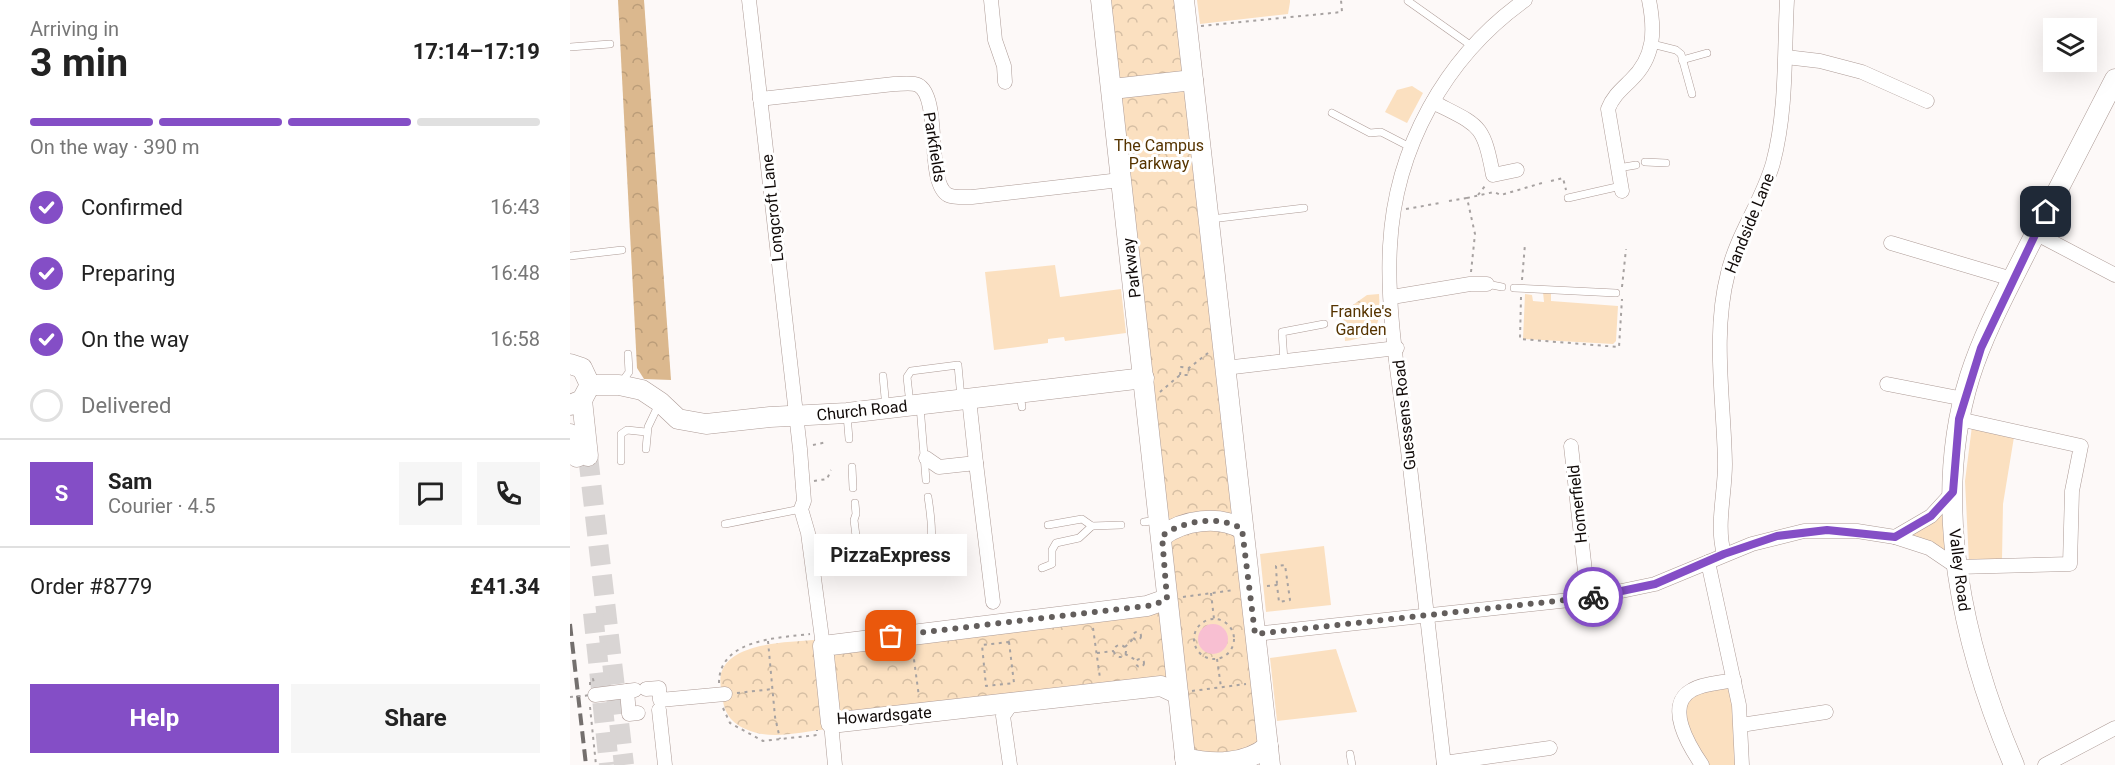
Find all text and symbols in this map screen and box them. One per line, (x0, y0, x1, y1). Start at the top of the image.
text: Arriving in (30, 17, 119, 41)
map controls (2043, 18, 2097, 72)
button: layers (2043, 18, 2097, 72)
text: 17:14–17:19 (413, 39, 540, 64)
text: 3 min (30, 40, 128, 86)
street label: Parkfields (920, 111, 949, 184)
text: On the way · 390 m (30, 135, 199, 159)
park label: The Campus Parkway (1114, 136, 1204, 173)
street label: Longcroft Lane (757, 153, 788, 263)
street label: Handside Lane (1721, 170, 1778, 276)
pin (2020, 186, 2071, 237)
icon: check (30, 191, 63, 224)
text: Confirmed (81, 195, 183, 220)
text: 16:43 (490, 195, 540, 219)
icon: home (2029, 195, 2062, 228)
street label: Parkway (1118, 236, 1145, 299)
icon: check (30, 257, 63, 290)
text: Preparing (81, 261, 175, 286)
text: 16:48 (490, 261, 540, 285)
park label: Frankie's Garden (1330, 302, 1392, 339)
icon: check (30, 323, 63, 356)
text: On the way (81, 327, 189, 352)
text: 16:58 (490, 327, 540, 351)
street label: Guessens Road (1389, 359, 1420, 471)
text: Delivered (81, 393, 171, 418)
street label: Church Road (816, 396, 908, 425)
button: chat (399, 462, 462, 525)
button: phone (477, 462, 540, 525)
street label: Homerfield (1564, 464, 1591, 544)
text: Sam (108, 469, 152, 494)
text: S (55, 481, 68, 506)
text: Courier · 4.5 (108, 494, 215, 518)
street label: Valley Road (1945, 528, 1974, 612)
callout: PizzaExpress (814, 534, 968, 576)
text: PizzaExpress (830, 543, 951, 567)
courier (1563, 567, 1623, 627)
text: Order #8779 (30, 574, 152, 599)
text: £41.34 (470, 574, 540, 599)
icon: bike (1577, 581, 1610, 614)
pin (865, 610, 916, 661)
icon: bag (874, 619, 907, 652)
button: Help (30, 684, 279, 753)
button: Share (291, 684, 540, 753)
street label: Howardsgate (836, 703, 932, 728)

